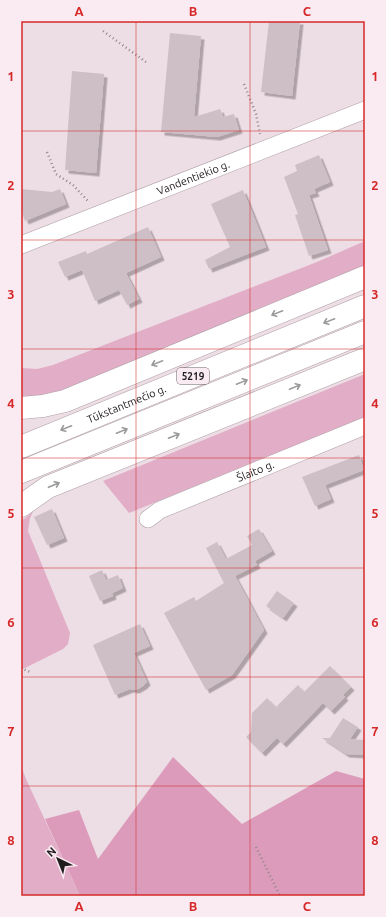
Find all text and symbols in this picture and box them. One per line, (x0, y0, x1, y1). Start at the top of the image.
text: A (74, 4, 84, 18)
text: B (189, 4, 198, 18)
text: C (303, 4, 312, 18)
text: 1 (7, 69, 15, 83)
text: 1 (371, 69, 379, 83)
street label: Vandentiekio g. (155, 158, 231, 197)
text: 2 (7, 178, 15, 192)
text: 2 (371, 178, 379, 192)
text: 3 (7, 287, 15, 301)
text: 3 (371, 287, 379, 301)
one-way arrow (271, 310, 283, 318)
one-way arrow (323, 317, 335, 325)
one-way arrow (151, 360, 163, 367)
road number: 5219 (177, 368, 209, 384)
one-way arrow (236, 378, 248, 385)
street label: Tūkstantmečio g. (85, 382, 168, 425)
one-way arrow (288, 383, 300, 391)
text: 4 (7, 396, 15, 410)
text: 4 (371, 396, 379, 410)
one-way arrow (61, 425, 73, 433)
one-way arrow (115, 427, 127, 434)
one-way arrow (168, 432, 180, 440)
street label: Šlaito g. (234, 458, 276, 484)
one-way arrow (47, 481, 59, 489)
text: 5 (7, 506, 15, 520)
text: 5 (371, 506, 379, 520)
text: 6 (7, 615, 15, 629)
text: 6 (371, 615, 379, 629)
text: 7 (7, 724, 15, 738)
text: 7 (371, 724, 379, 738)
text: 8 (7, 833, 15, 847)
text: 8 (371, 833, 379, 847)
north arrow (38, 839, 78, 879)
text: N (44, 844, 58, 859)
text: A (74, 899, 84, 913)
text: B (189, 899, 198, 913)
text: C (303, 899, 312, 913)

